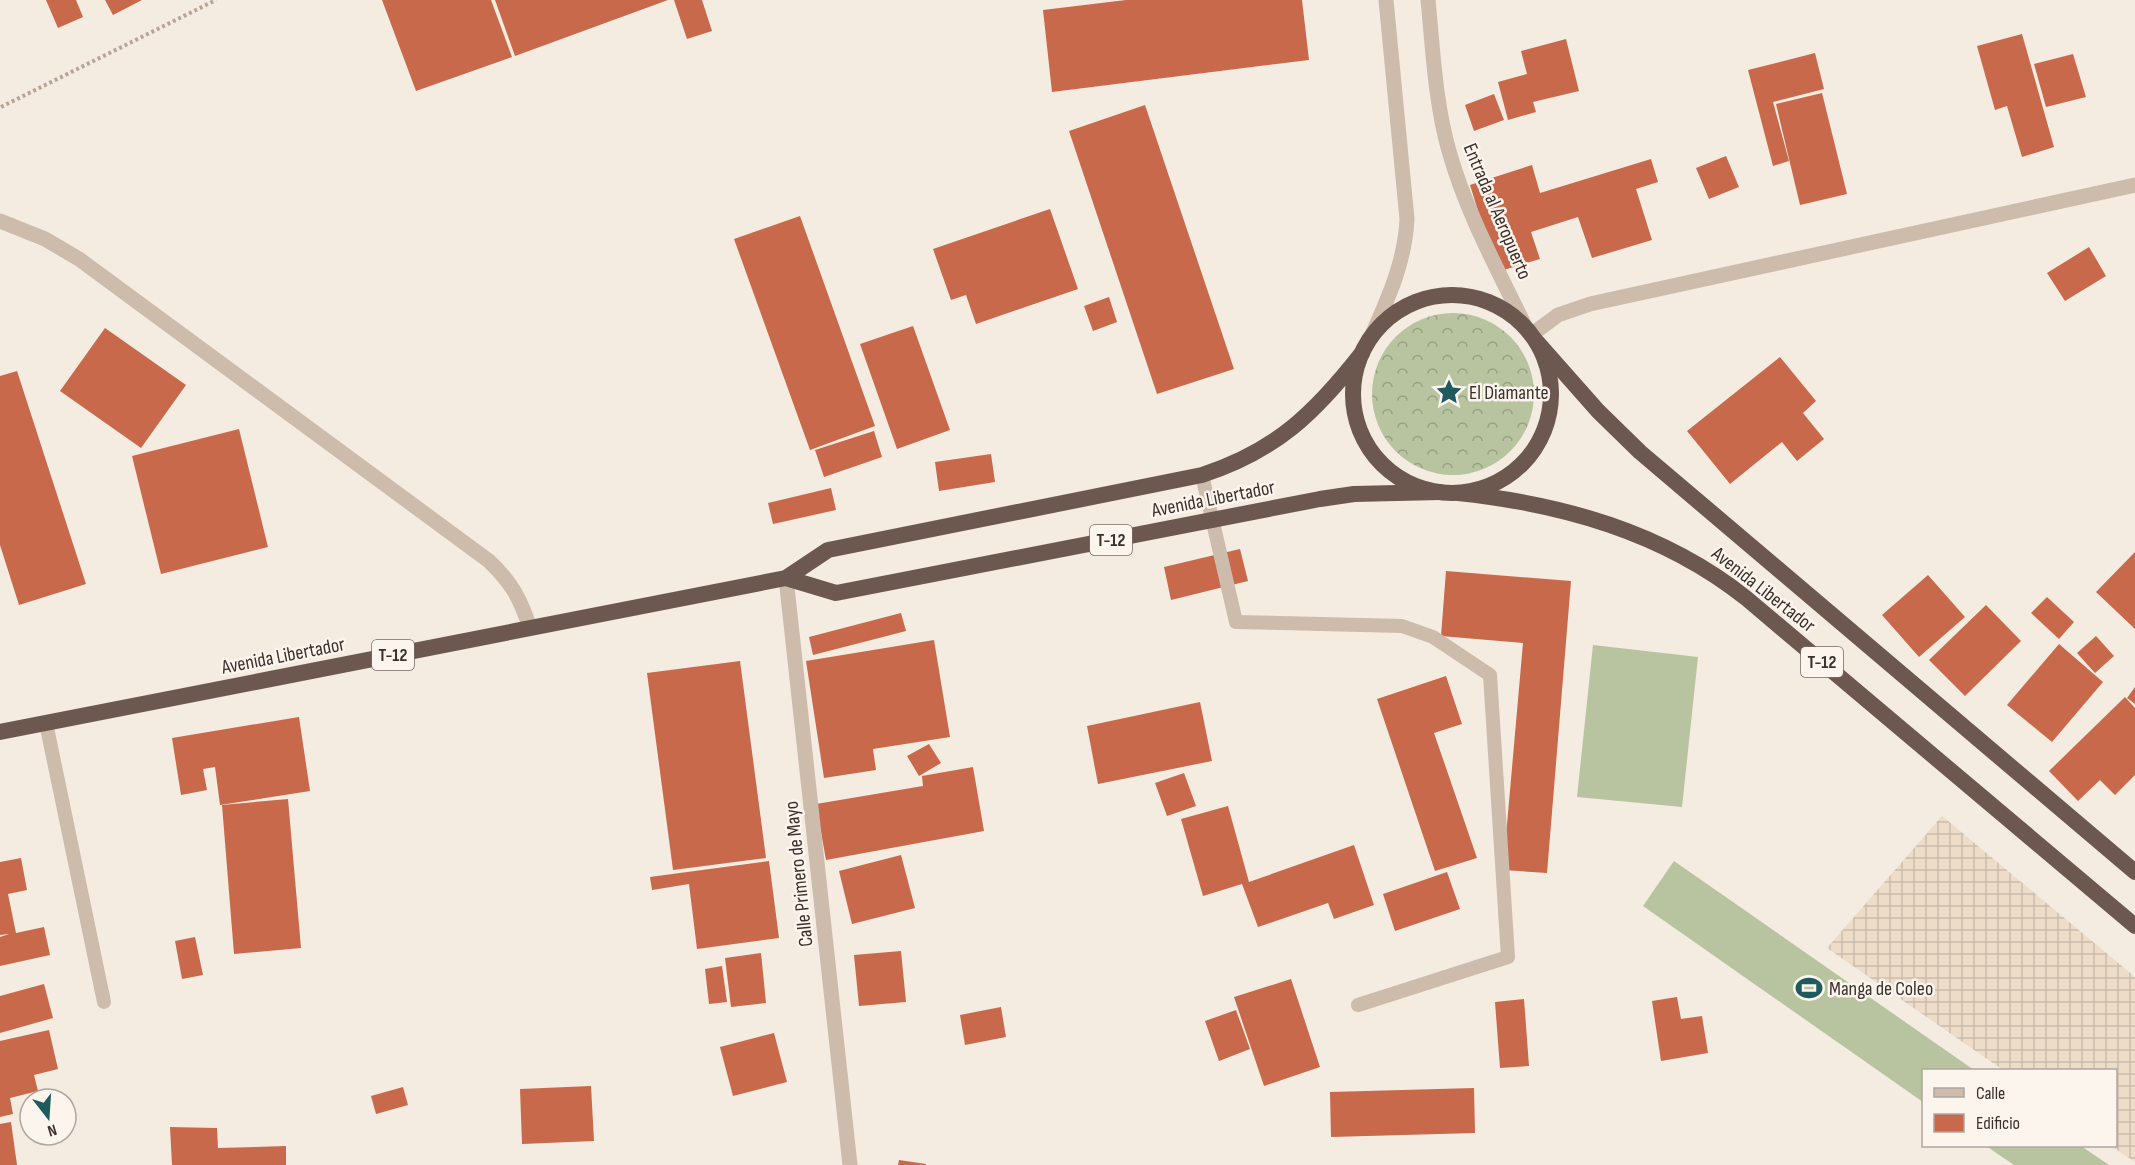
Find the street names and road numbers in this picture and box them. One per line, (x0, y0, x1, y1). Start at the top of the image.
street label: Entrada al Aeropuerto (1458, 140, 1537, 283)
street label: Avenida Libertador (1149, 475, 1277, 523)
road number: T-12 (1090, 525, 1132, 555)
street label: Avenida Libertador (1706, 541, 1820, 638)
street label: Avenida Libertador (219, 632, 347, 680)
road number: T-12 (372, 640, 414, 670)
road number: T-12 (1801, 647, 1843, 677)
street label: Calle Primero de Mayo (779, 800, 819, 948)

